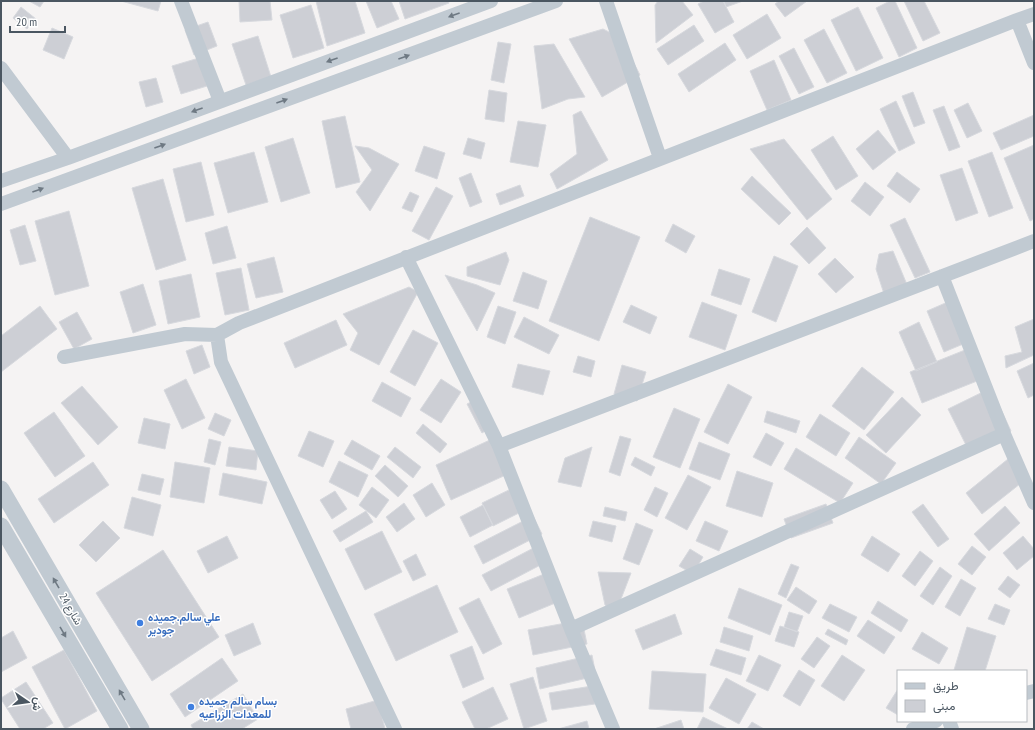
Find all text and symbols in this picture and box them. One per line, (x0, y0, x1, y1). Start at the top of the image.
scale bar (10, 8, 65, 34)
one-way arrow (448, 12, 460, 18)
text: 20 m (16, 14, 37, 29)
one-way arrow (398, 53, 410, 59)
one-way arrow (326, 57, 338, 63)
one-way arrow (276, 98, 288, 104)
one-way arrow (191, 107, 203, 113)
one-way arrow (154, 142, 166, 148)
one-way arrow (32, 187, 44, 193)
one-way arrow (53, 577, 60, 589)
street label: شارع 24 (55, 591, 86, 628)
place label: علي سالم.جميده جودير (147, 610, 221, 637)
marker: علي سالم.جميده جودير (135, 618, 145, 628)
one-way arrow (60, 626, 67, 638)
legend (897, 670, 1027, 722)
text: طريق (933, 678, 959, 694)
north arrow (8, 682, 48, 722)
one-way arrow (118, 689, 125, 701)
place label: بسام سالم جميده للمعدات الزراعيه (199, 694, 277, 721)
text: ش (29, 696, 46, 712)
text: مبنى (933, 698, 955, 714)
marker: بسام سالم جميده للمعدات الزراعيه (186, 702, 196, 712)

